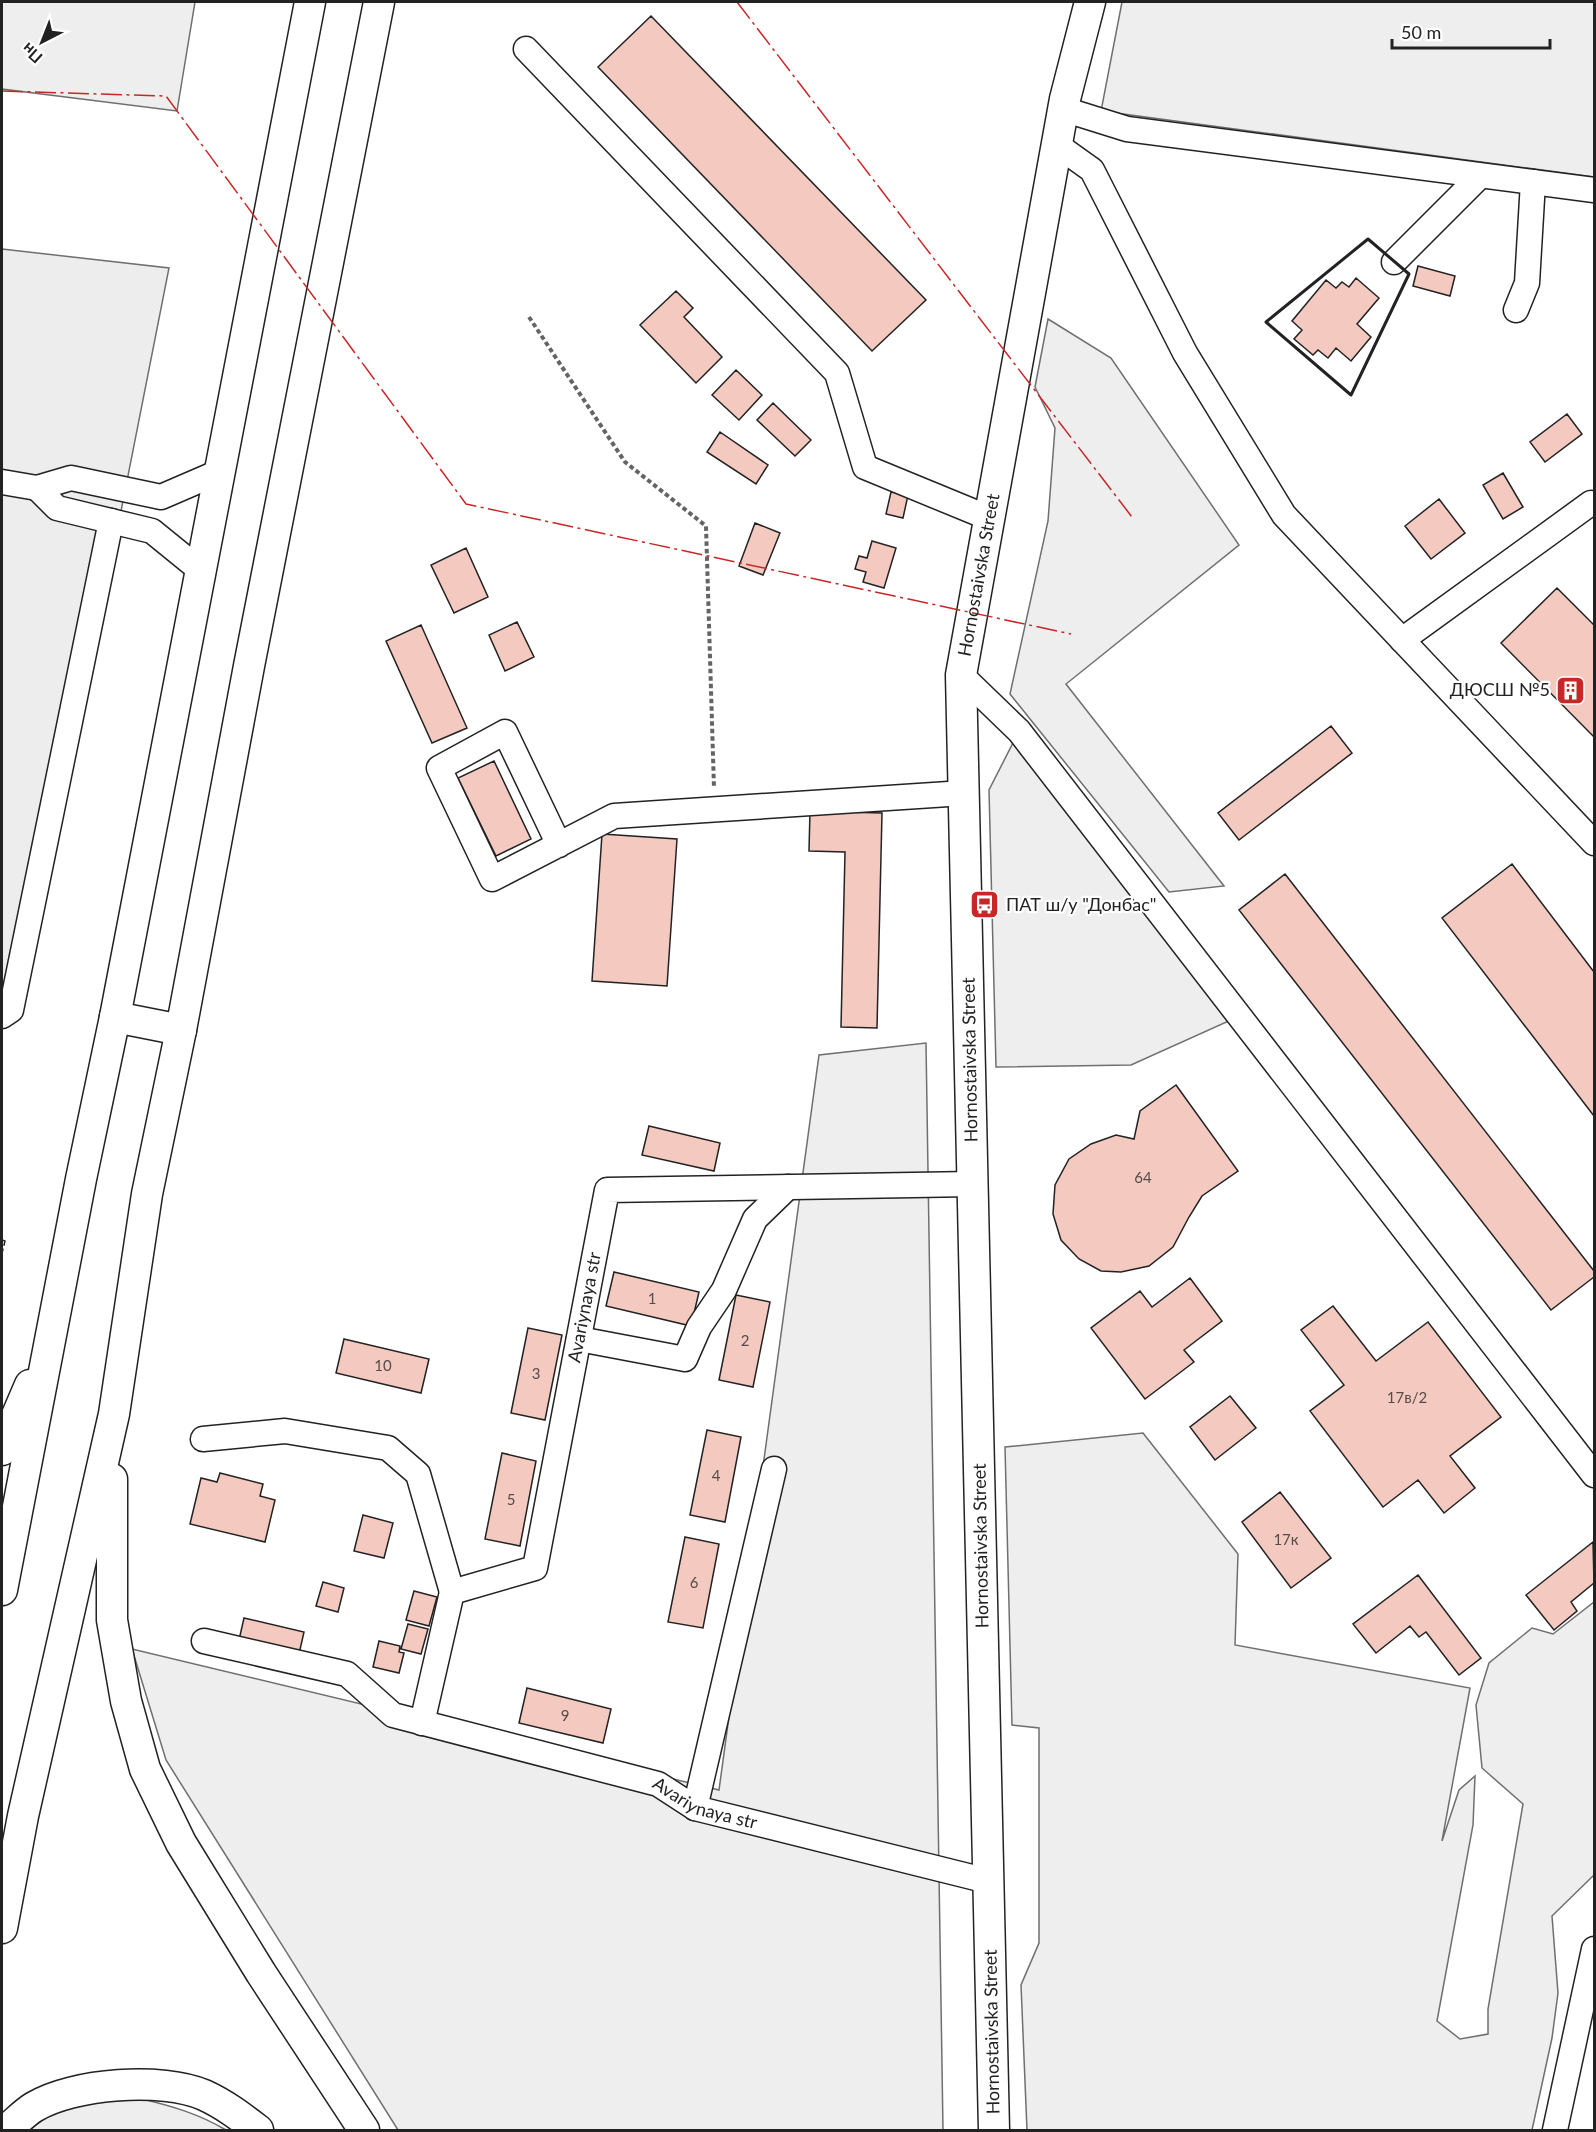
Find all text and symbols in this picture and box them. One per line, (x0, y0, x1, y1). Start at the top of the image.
north arrow (12, 12, 72, 72)
scale bar (1392, 12, 1550, 50)
text: 50 m (1401, 21, 1441, 43)
text: Пн (17, 39, 46, 68)
street label: Hornostaivska Street (953, 491, 1004, 658)
building icon: ДЮСШ №5 (1555, 674, 1587, 706)
place label: ДЮСШ №5 (1450, 678, 1550, 700)
bus stop icon: ПАТ ш/у "Донбас" (969, 889, 1001, 921)
place label: ПАТ ш/у "Донбас" (1006, 893, 1157, 915)
street label: Hornostaivska Street (957, 977, 981, 1143)
house number: 64 (1134, 1168, 1152, 1186)
street label: Avariynaya str (562, 1250, 605, 1364)
house number: 1 (648, 1289, 656, 1307)
house number: 2 (741, 1331, 749, 1349)
house number: 10 (374, 1356, 392, 1374)
house number: 3 (532, 1364, 540, 1382)
house number: 17в/2 (1387, 1388, 1427, 1406)
street label: Hornostaivska Street (968, 1463, 992, 1629)
house number: 4 (712, 1466, 721, 1484)
house number: 5 (507, 1490, 515, 1508)
house number: 17к (1273, 1530, 1299, 1548)
house number: 6 (690, 1573, 699, 1591)
house number: 9 (561, 1706, 569, 1724)
street label: Avariynaya str (649, 1772, 760, 1833)
street label: Hornostaivska Street (979, 1949, 1003, 2115)

